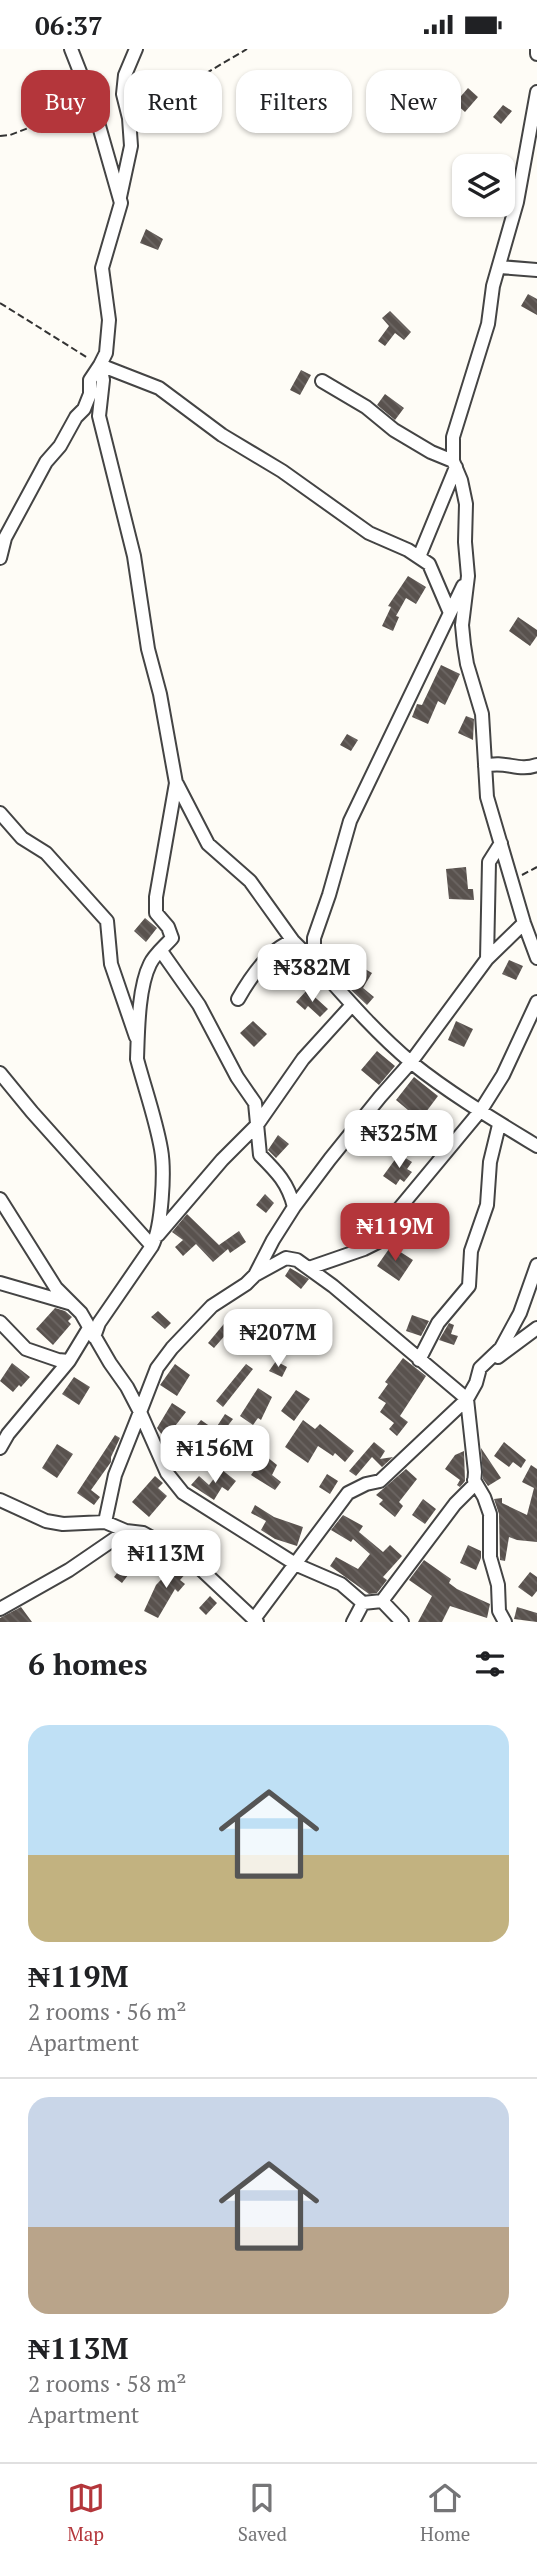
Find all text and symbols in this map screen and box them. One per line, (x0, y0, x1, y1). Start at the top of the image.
text: 06:37 (35, 8, 103, 42)
chip: Buy (21, 70, 110, 133)
chip: Rent (124, 70, 222, 133)
chip: Filters (236, 70, 352, 133)
chip: New (366, 70, 461, 133)
map controls (452, 154, 515, 217)
button: layers (452, 154, 515, 217)
pin: ₦382M (263, 944, 361, 1004)
text: ₦382M (274, 951, 351, 982)
pin: ₦325M (350, 1111, 448, 1170)
text: ₦325M (361, 1117, 438, 1148)
pin: ₦119M (346, 1203, 444, 1263)
text: ₦119M (357, 1210, 434, 1241)
pin: ₦207M (229, 1309, 327, 1369)
text: ₦207M (240, 1316, 317, 1347)
pin: ₦156M (166, 1425, 264, 1485)
text: ₦156M (177, 1432, 254, 1463)
pin: ₦113M (117, 1531, 215, 1590)
text: ₦113M (128, 1537, 205, 1568)
text: 6 homes (28, 1644, 147, 1684)
icon: filters (471, 1645, 509, 1683)
icon: home (206, 1771, 332, 1897)
text: ₦119M (28, 1956, 128, 1996)
text: 2 rooms · 56 m² (28, 1996, 187, 2027)
text: Apartment (28, 2027, 139, 2058)
icon: home (206, 2143, 332, 2269)
text: ₦113M (28, 2328, 128, 2368)
text: 2 rooms · 58 m² (28, 2368, 187, 2399)
text: Apartment (28, 2399, 139, 2430)
tab: Map (67, 2479, 105, 2546)
tab: Saved (238, 2479, 287, 2546)
tab: Home (420, 2479, 470, 2546)

